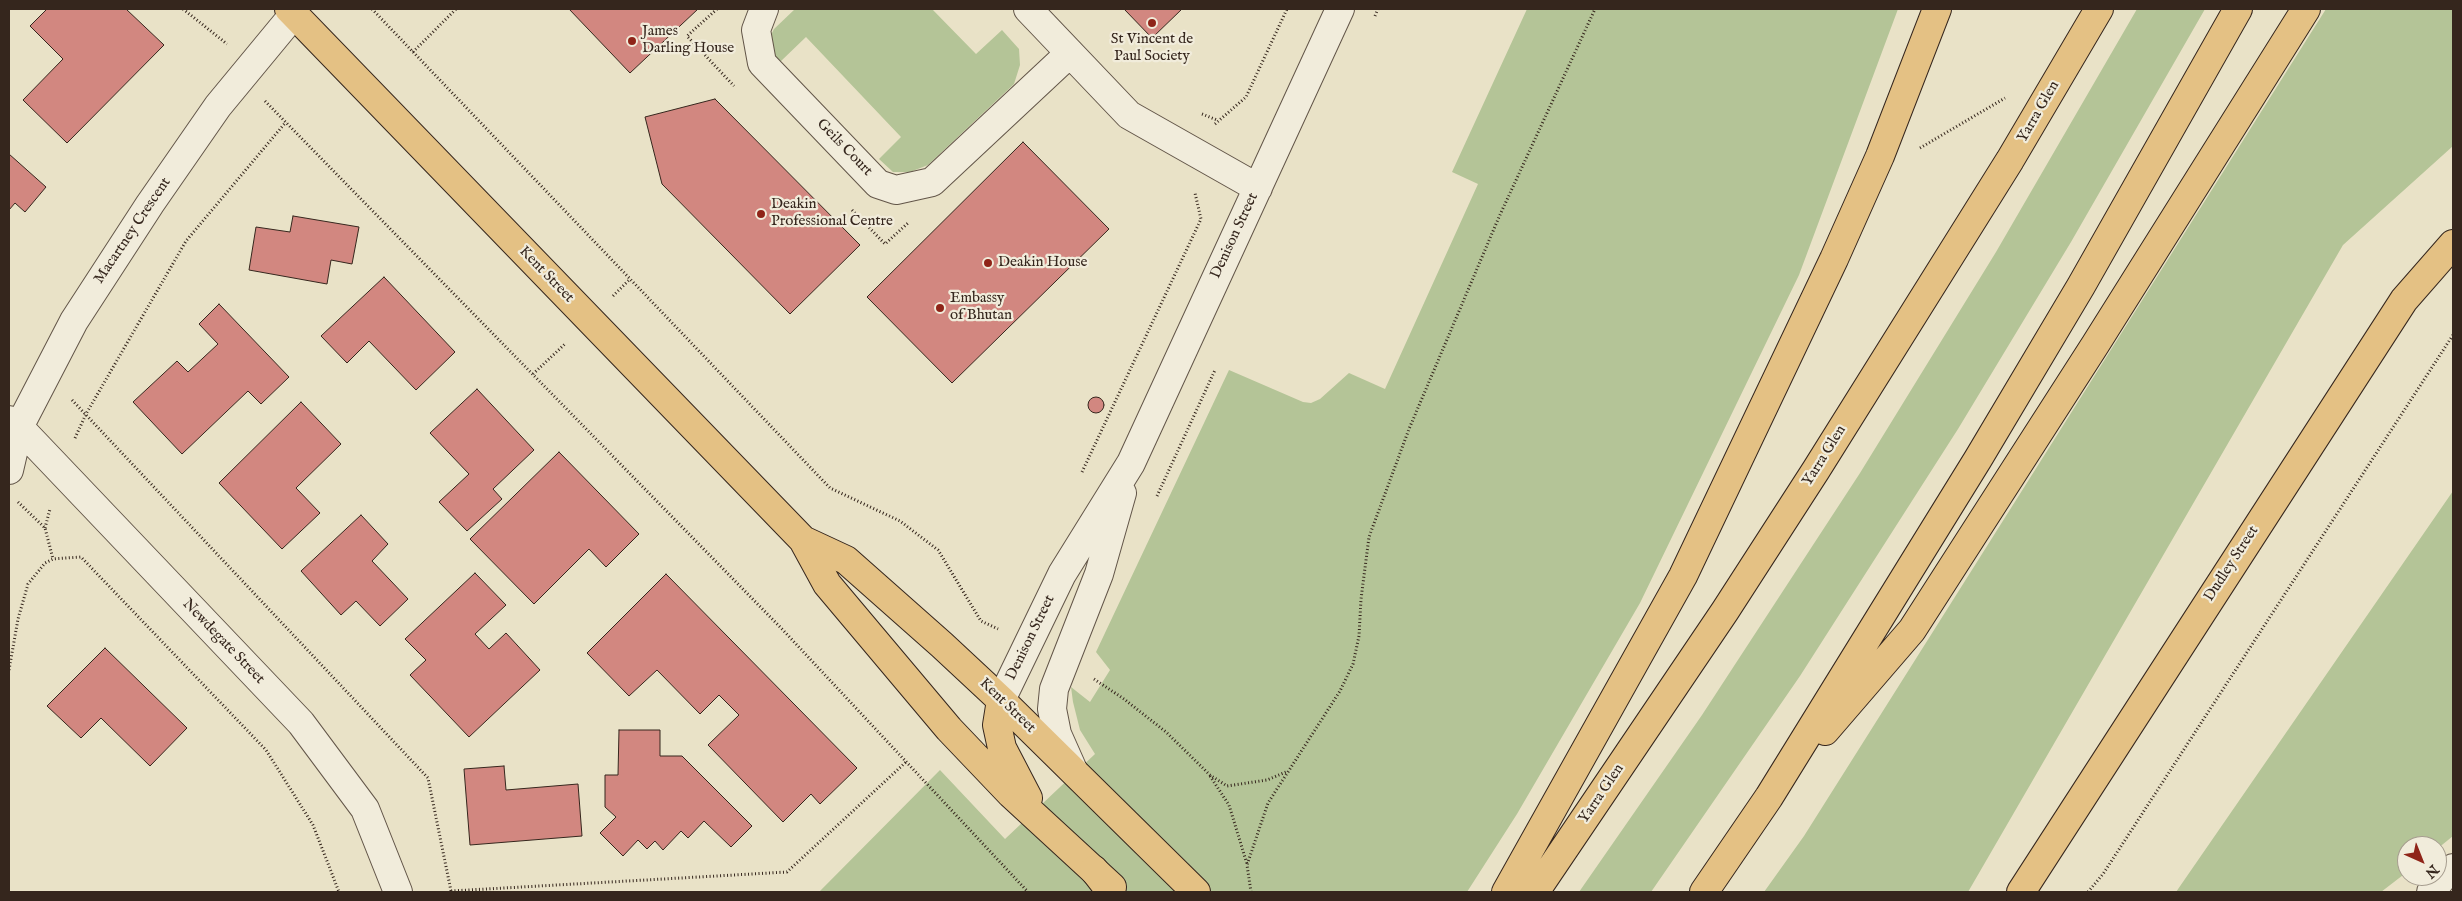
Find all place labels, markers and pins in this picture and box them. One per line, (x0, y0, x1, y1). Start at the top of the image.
marker: St Vincent de Paul Society (1146, 17, 1158, 29)
place label: James Darling House (642, 23, 734, 58)
place label: St Vincent de Paul Society (1111, 31, 1193, 66)
marker: James Darling House (626, 35, 638, 47)
place label: Deakin Professional Centre (771, 196, 893, 231)
marker: Deakin Professional Centre (755, 208, 767, 220)
place label: Deakin House (998, 254, 1087, 272)
marker: Deakin House (982, 257, 994, 269)
place label: Embassy of Bhutan (950, 290, 1012, 325)
marker: Embassy of Bhutan (934, 302, 946, 314)

